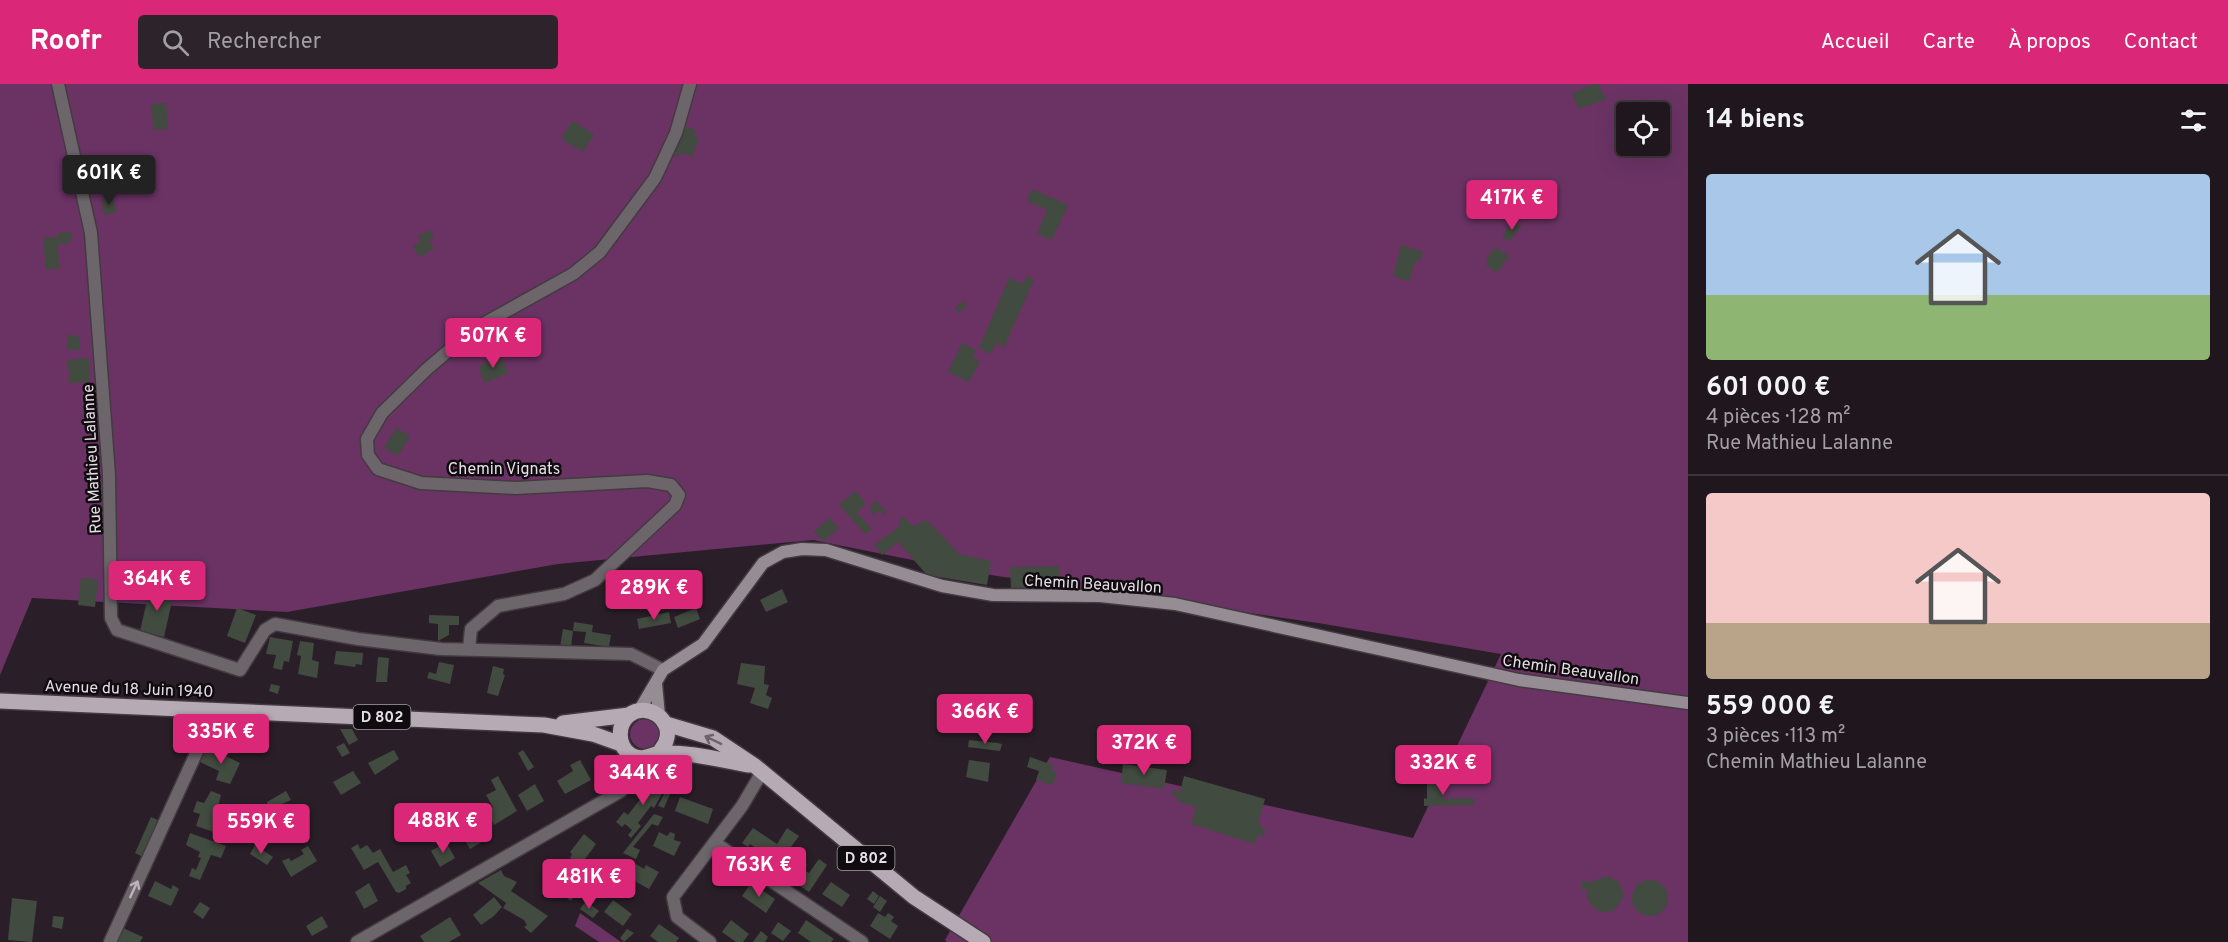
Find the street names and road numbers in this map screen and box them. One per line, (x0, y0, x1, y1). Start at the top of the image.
street label: Rue Mathieu Lalanne (79, 384, 107, 534)
street label: Chemin Vignats (448, 460, 560, 480)
street label: Chemin Beauvallon (1023, 571, 1162, 599)
street label: Chemin Beauvallon (1501, 651, 1640, 690)
street label: Avenue du 18 Juin 1940 (44, 677, 214, 703)
road number: D 802 (354, 705, 410, 729)
road number: D 802 (838, 846, 894, 870)

